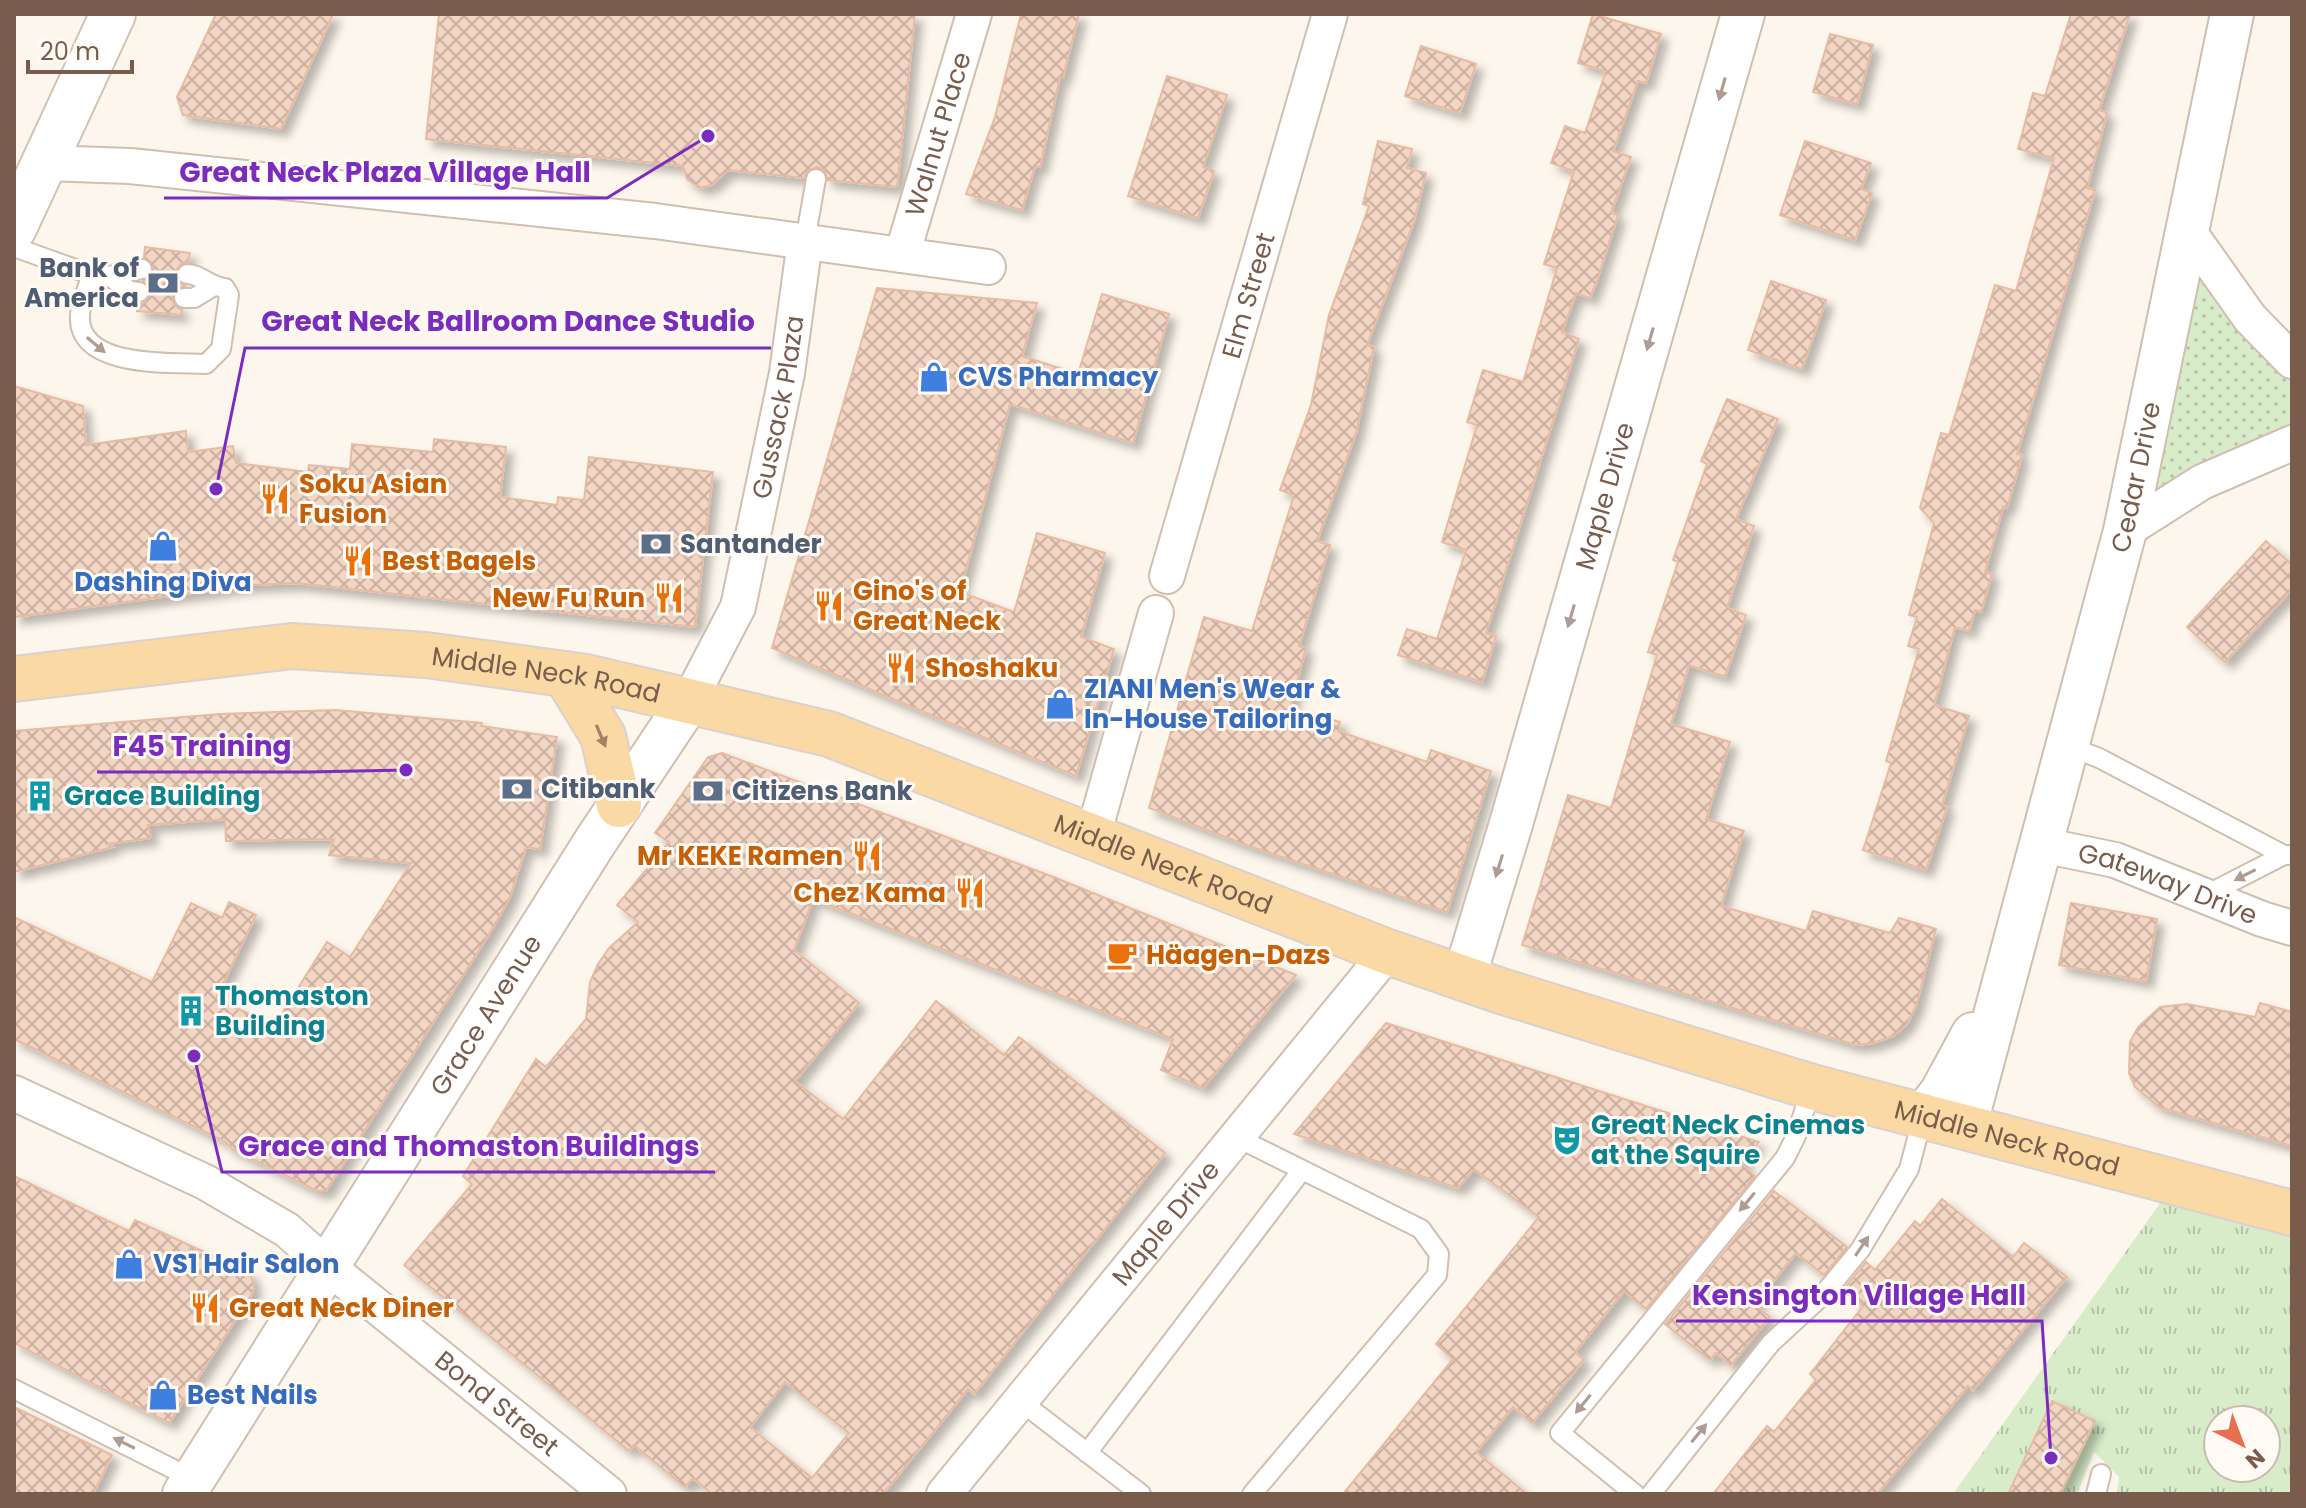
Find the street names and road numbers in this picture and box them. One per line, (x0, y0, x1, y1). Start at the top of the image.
street label: Walnut Place (896, 48, 980, 221)
street label: Elm Street (1213, 228, 1284, 363)
street label: Gussack Plaza (743, 313, 813, 502)
street label: Cedar Drive (2102, 399, 2169, 557)
street label: Maple Drive (1567, 418, 1643, 574)
street label: Middle Neck Road (429, 638, 664, 712)
street label: Middle Neck Road (1049, 805, 1278, 923)
street label: Gateway Drive (2075, 835, 2263, 933)
street label: Grace Avenue (422, 928, 550, 1103)
street label: Middle Neck Road (1890, 1091, 2124, 1185)
street label: Maple Drive (1104, 1153, 1228, 1294)
street label: Bond Street (427, 1342, 566, 1464)

